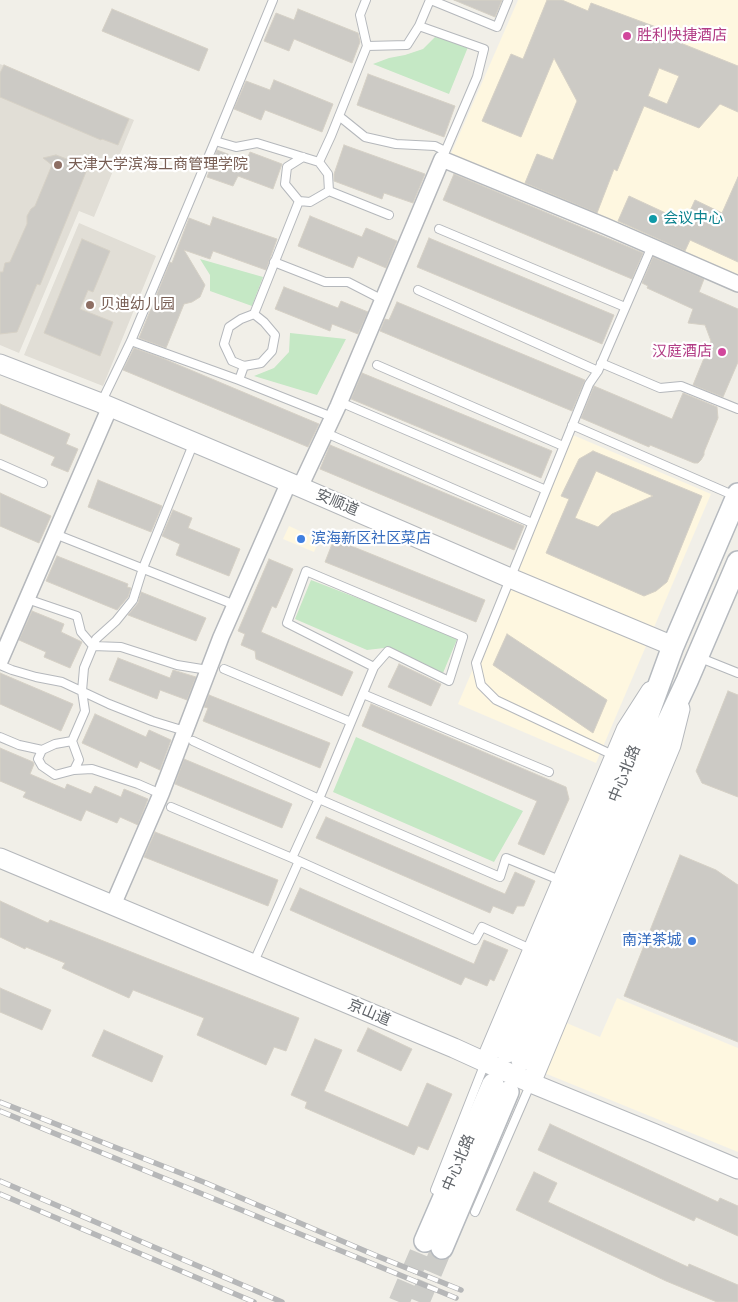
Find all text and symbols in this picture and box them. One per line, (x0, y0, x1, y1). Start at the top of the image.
place label: 胜利快捷酒店 (637, 27, 727, 45)
marker: 胜利快捷酒店 (621, 30, 633, 42)
place label: 天津大学滨海工商管理学院 (68, 156, 248, 174)
marker: 天津大学滨海工商管理学院 (52, 159, 64, 171)
place label: 会议中心 (663, 210, 723, 228)
marker: 会议中心 (647, 213, 659, 225)
place label: 贝迪幼儿园 (100, 296, 175, 314)
marker: 贝迪幼儿园 (84, 299, 96, 311)
place label: 汉庭酒店 (652, 343, 712, 361)
marker: 汉庭酒店 (716, 346, 728, 358)
street label: 安顺道 (313, 486, 361, 520)
place label: 滨海新区社区菜店 (311, 530, 431, 548)
marker: 滨海新区社区菜店 (295, 533, 307, 545)
street label: 中心北路 (605, 743, 645, 805)
place label: 南洋茶城 (622, 932, 682, 950)
marker: 南洋茶城 (686, 935, 698, 947)
street label: 京山道 (345, 996, 393, 1030)
street label: 中心北路 (439, 1132, 479, 1194)

